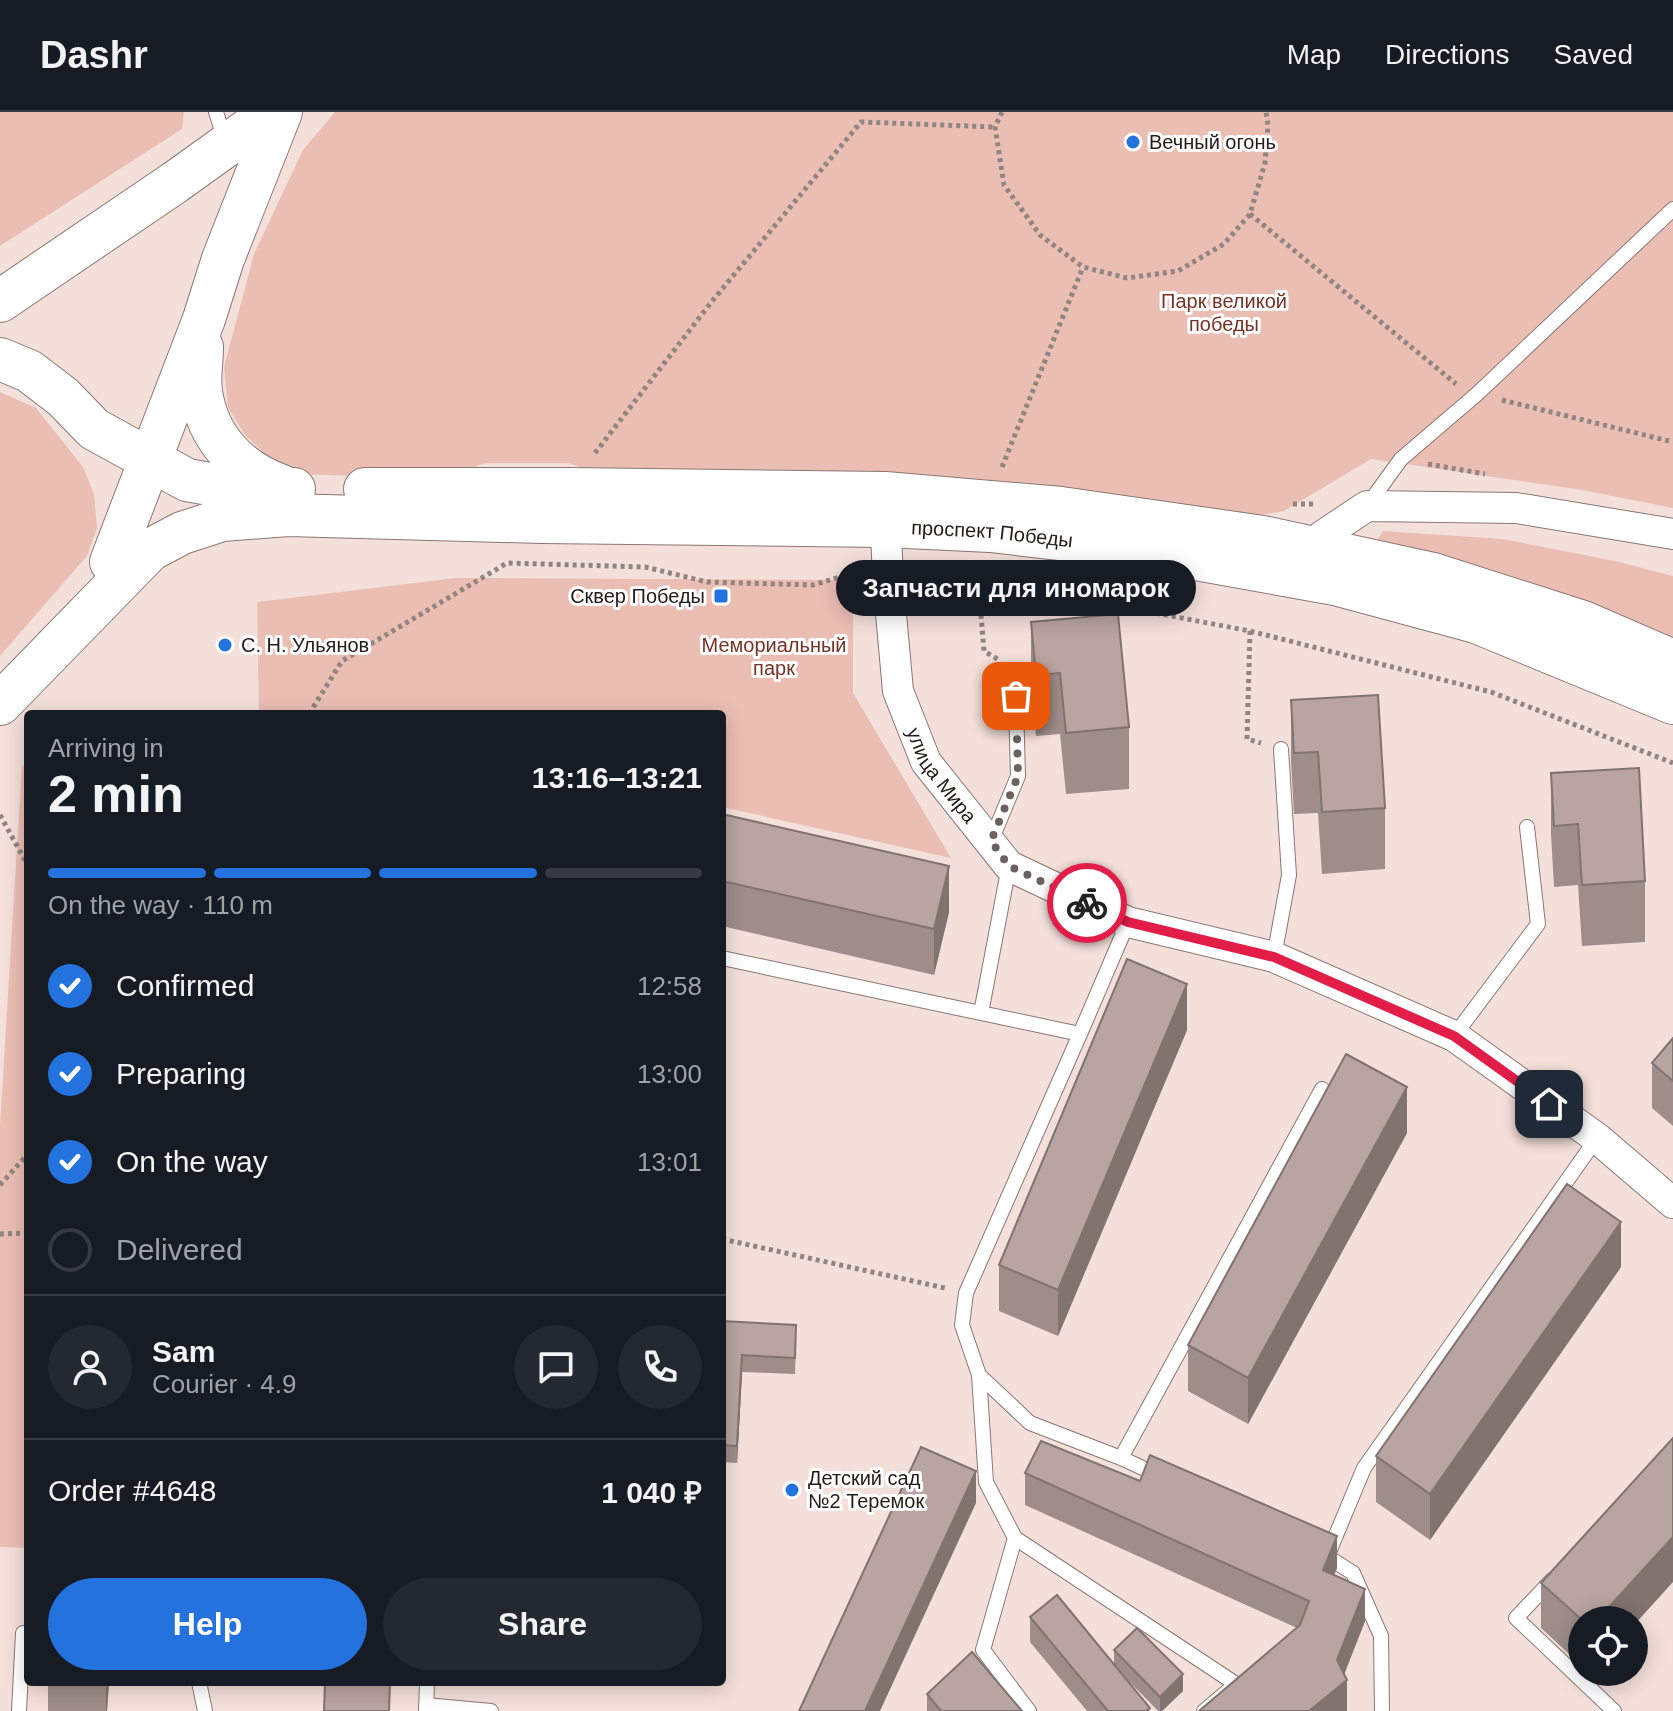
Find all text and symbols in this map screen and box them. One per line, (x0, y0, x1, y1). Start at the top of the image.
text: Dashr (40, 34, 148, 76)
text: Map (1287, 39, 1341, 70)
text: Directions (1385, 39, 1510, 70)
text: Saved (1554, 39, 1633, 70)
place label: Вечный огонь (1149, 131, 1276, 153)
marker: Вечный огонь (1124, 133, 1142, 151)
park label: Парк великой победы (1161, 290, 1287, 335)
street label: проспект Победы (911, 516, 1074, 551)
callout: Запчасти для иномарок (836, 560, 1196, 616)
text: Запчасти для иномарок (862, 573, 1170, 603)
place label: Сквер Победы (570, 585, 705, 607)
marker: Сквер Победы (712, 587, 730, 605)
place label: С. Н. Ульянов (241, 634, 369, 656)
park label: Мемориальный парк (702, 634, 846, 679)
marker: С. Н. Ульянов (216, 636, 234, 654)
pin (982, 662, 1050, 730)
icon: bag (994, 674, 1038, 718)
street label: улица Мира (902, 724, 982, 828)
text: Arriving in (48, 733, 164, 763)
text: 13:16–13:21 (532, 761, 702, 794)
text: 2 min (48, 765, 184, 823)
courier (1047, 863, 1127, 943)
icon: bike (1065, 881, 1109, 925)
text: On the way · 110 m (48, 890, 273, 920)
icon: check (48, 964, 92, 1008)
text: Confirmed (116, 969, 254, 1002)
text: 12:58 (637, 971, 702, 1001)
icon: check (48, 1052, 92, 1096)
text: Preparing (116, 1057, 246, 1090)
text: 13:00 (637, 1059, 702, 1089)
pin (1515, 1070, 1583, 1138)
icon: home (1527, 1082, 1571, 1126)
icon: check (48, 1140, 92, 1184)
text: On the way (116, 1145, 268, 1178)
text: 13:01 (637, 1147, 702, 1177)
text: Delivered (116, 1233, 243, 1266)
button: person (48, 1325, 132, 1409)
button: chat (514, 1325, 598, 1409)
button: phone (618, 1325, 702, 1409)
text: Sam (152, 1335, 215, 1368)
text: Courier · 4.9 (152, 1369, 297, 1399)
place label: Детский сад №2 Теремок (808, 1467, 924, 1512)
text: Order #4648 (48, 1474, 216, 1507)
text: 1 040 ₽ (601, 1476, 702, 1509)
marker: Детский сад №2 Теремок (783, 1481, 801, 1499)
button: Help (48, 1578, 367, 1670)
button: Share (383, 1578, 702, 1670)
map controls (1568, 1606, 1648, 1686)
button: locate (1568, 1606, 1648, 1686)

